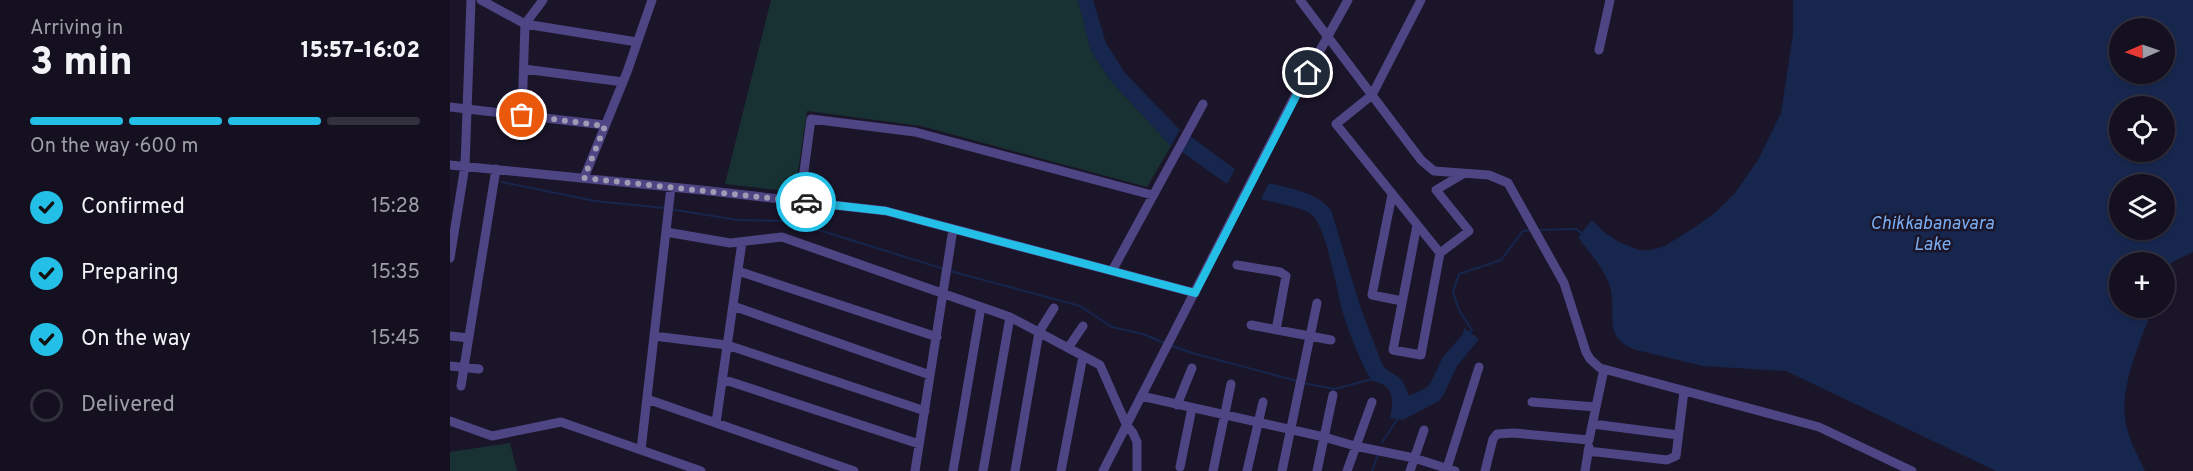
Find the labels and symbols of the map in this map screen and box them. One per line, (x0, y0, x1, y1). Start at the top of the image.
north arrow (2109, 18, 2175, 84)
pin (1282, 47, 1333, 98)
pin (496, 89, 547, 140)
courier (776, 172, 836, 232)
water label: Chikkabanavara Lake (1870, 213, 1995, 257)

